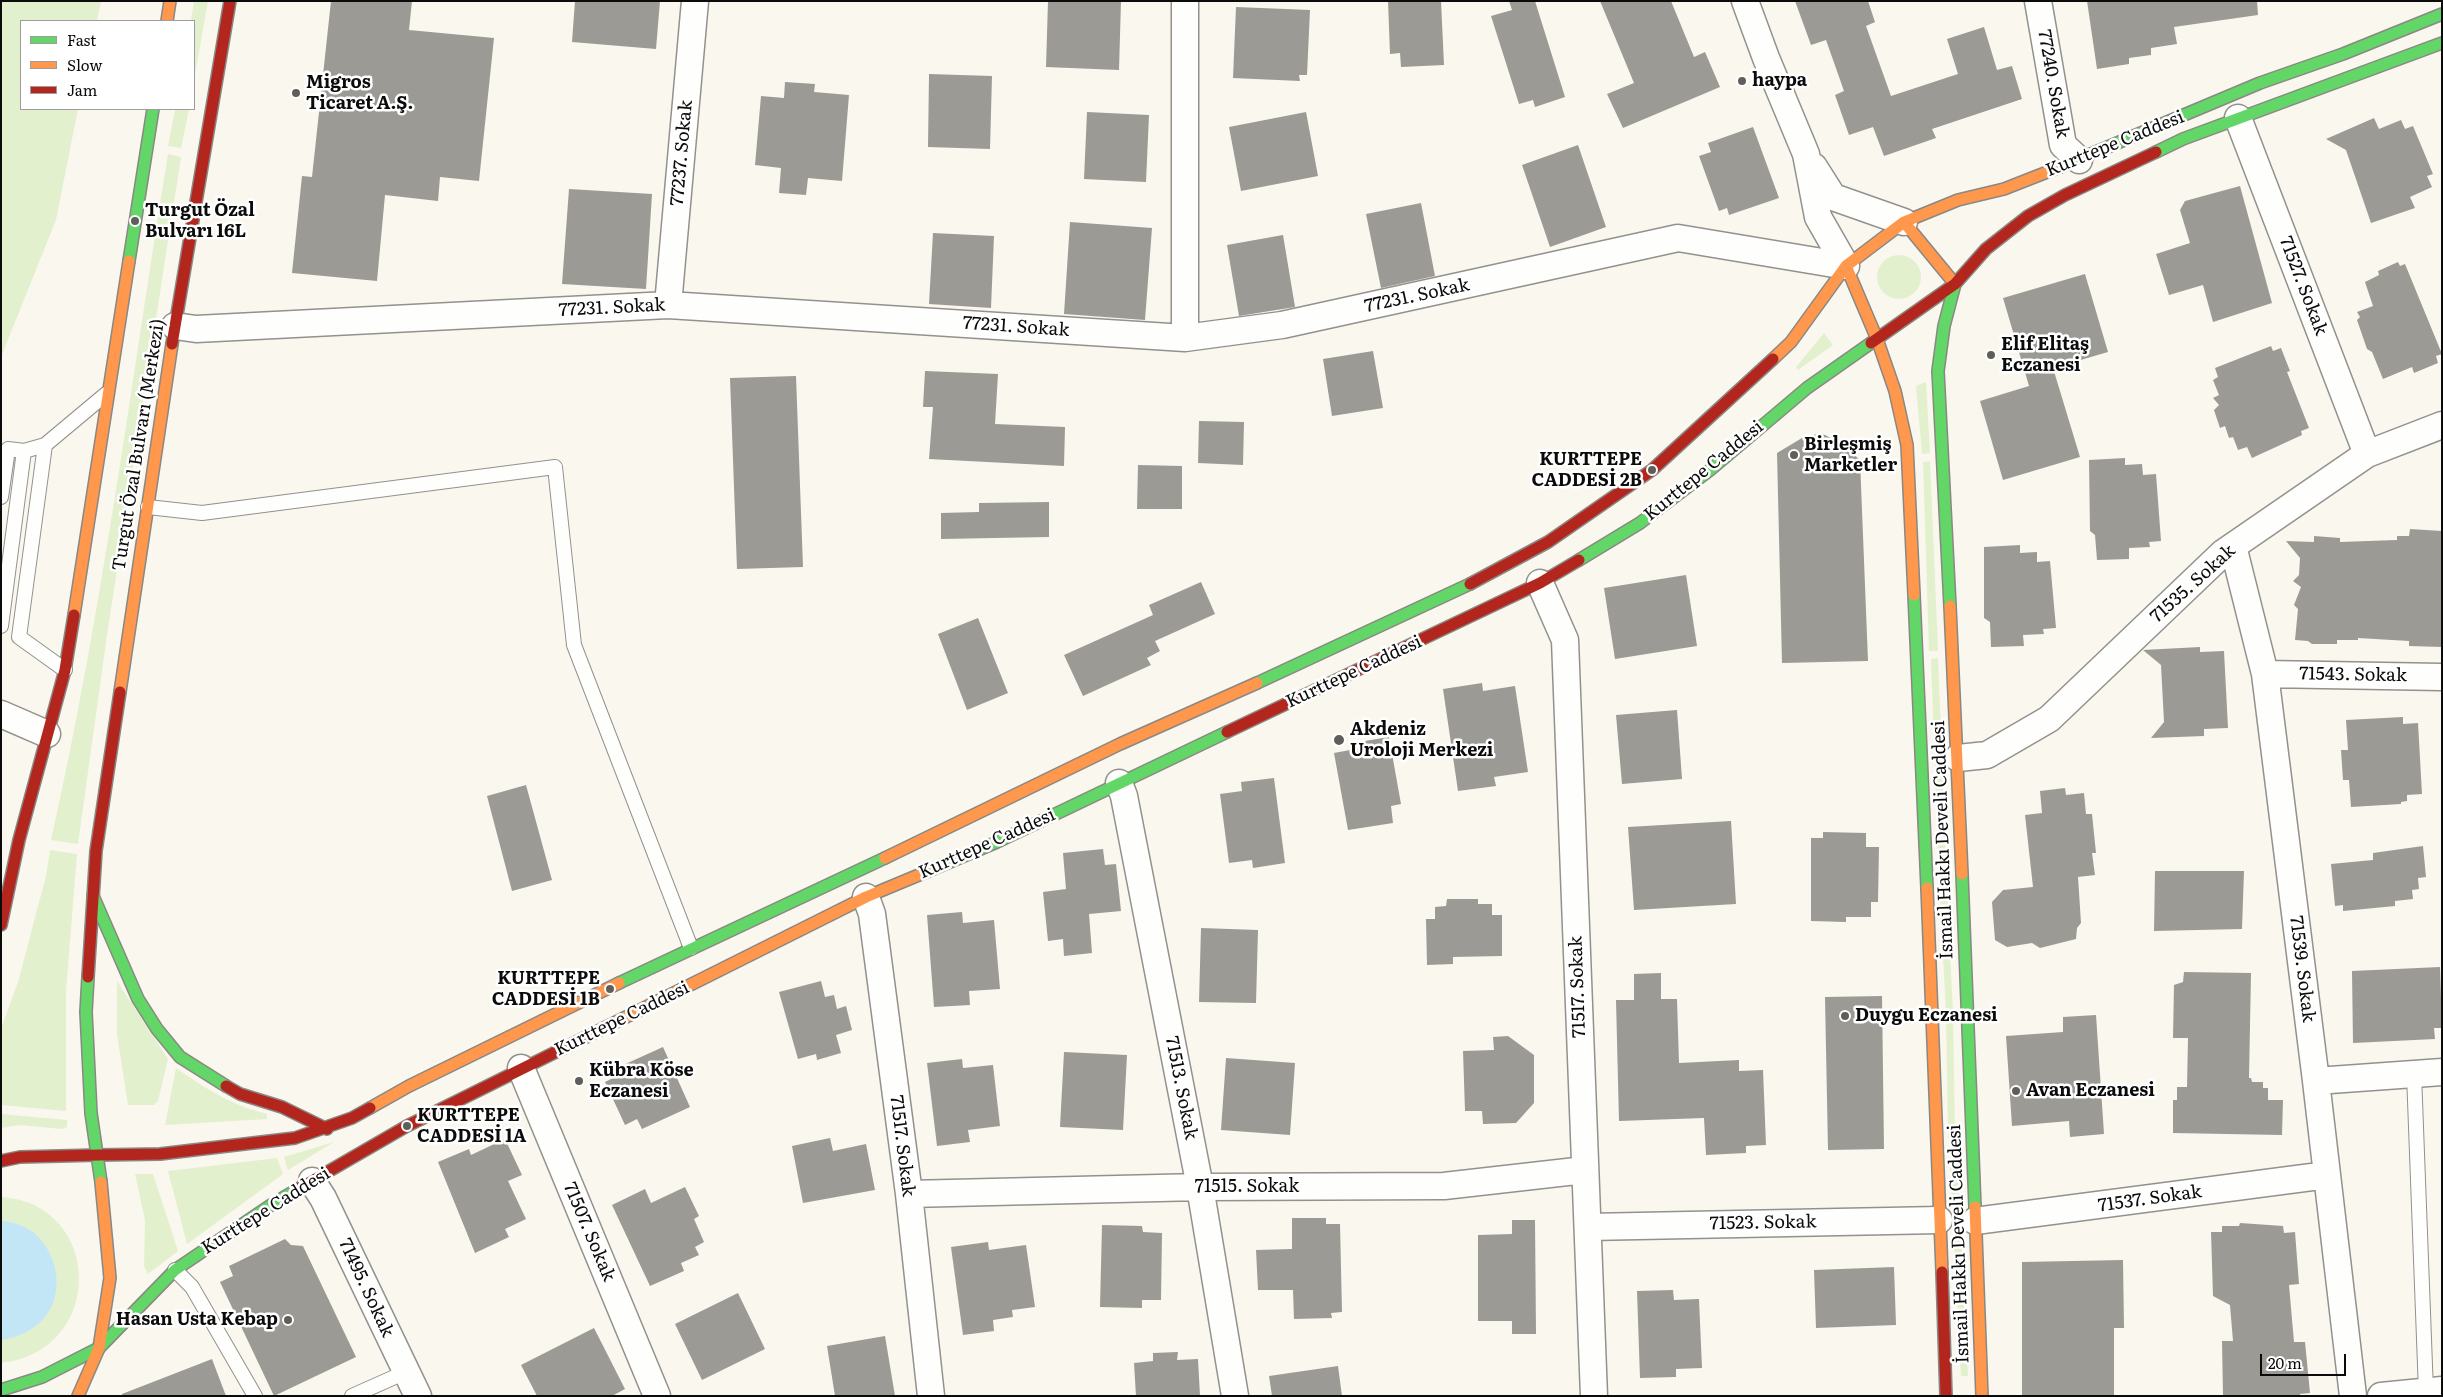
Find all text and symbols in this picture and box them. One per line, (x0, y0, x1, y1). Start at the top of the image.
legend (20, 20, 195, 110)
text: Fast (67, 28, 96, 51)
street label: 77240. Sokak (2033, 28, 2073, 140)
text: Slow (67, 53, 102, 76)
place label: haypa (1752, 70, 1807, 92)
place label: Migros Ticaret A.Ş. (306, 72, 413, 115)
marker: haypa (1736, 75, 1748, 87)
text: Jam (67, 78, 97, 101)
marker: Migros Ticaret A.Ş. (290, 87, 302, 99)
street label: 77237. Sokak (667, 99, 697, 207)
street label: Kurttepe Caddesi (2043, 106, 2187, 182)
place label: Turgut Özal Bulvarı 16L (145, 200, 255, 242)
marker: Turgut Özal Bulvarı 16L (129, 215, 141, 227)
street label: 71527. Sokak (2274, 234, 2332, 338)
street label: 77231. Sokak (1363, 274, 1471, 318)
street label: 77231. Sokak (558, 294, 666, 322)
street label: 77231. Sokak (962, 313, 1070, 341)
street label: Turgut Özal Bulvarı (Merkezi) (108, 317, 170, 573)
place label: Elif Elitaş Eczanesi (2001, 334, 2089, 376)
marker: Elif Elitaş Eczanesi (1985, 349, 1997, 361)
street label: Kurttepe Caddesi (1640, 416, 1768, 526)
place label: Birleşmiş Marketler (1804, 434, 1897, 476)
place label: KURTTEPE CADDESİ 2B (1532, 449, 1642, 492)
marker: Birleşmiş Marketler (1788, 449, 1800, 461)
marker: KURTTEPE CADDESİ 2B (1646, 464, 1658, 476)
street label: 71535. Sokak (2146, 540, 2240, 628)
street label: Kurttepe Caddesi (1283, 631, 1425, 713)
street label: 71543. Sokak (2299, 663, 2407, 687)
place label: Akdeniz Uroloji Merkezi (1350, 719, 1493, 762)
street label: İsmail Hakkı Develi Caddesi (1928, 720, 1958, 960)
marker: Akdeniz Uroloji Merkezi (1332, 733, 1346, 747)
street label: Kurttepe Caddesi (915, 804, 1059, 884)
street label: 71539. Sokak (2285, 915, 2319, 1023)
street label: 71517. Sokak (1565, 936, 1591, 1038)
place label: KURTTEPE CADDESİ 1B (492, 968, 600, 1011)
street label: Kurttepe Caddesi (551, 977, 693, 1061)
marker: KURTTEPE CADDESİ 1B (604, 983, 616, 995)
place label: Duygu Eczanesi (1855, 1005, 1998, 1027)
marker: Duygu Eczanesi (1839, 1010, 1851, 1022)
street label: 71513. Sokak (1160, 1034, 1202, 1142)
place label: Kübra Köse Eczanesi (589, 1060, 694, 1102)
marker: Kübra Köse Eczanesi (573, 1075, 585, 1087)
place label: Avan Eczanesi (2026, 1080, 2155, 1102)
marker: Avan Eczanesi (2010, 1085, 2022, 1097)
street label: 71517. Sokak (885, 1094, 919, 1198)
place label: KURTTEPE CADDESİ 1A (417, 1105, 526, 1148)
marker: KURTTEPE CADDESİ 1A (401, 1120, 413, 1132)
street label: İsmail Hakkı Develi Caddesi (1944, 1124, 1974, 1364)
street label: Kurttepe Caddesi (198, 1163, 334, 1259)
street label: 71515. Sokak (1195, 1176, 1299, 1198)
street label: 71507. Sokak (558, 1179, 620, 1285)
street label: 71537. Sokak (2097, 1181, 2203, 1217)
street label: 71523. Sokak (1710, 1211, 1816, 1235)
street label: 71495. Sokak (334, 1235, 398, 1341)
place label: Hasan Usta Kebap (116, 1309, 278, 1331)
marker: Hasan Usta Kebap (282, 1314, 294, 1326)
scale bar (2263, 1344, 2349, 1376)
text: 20 m (2268, 1351, 2302, 1374)

